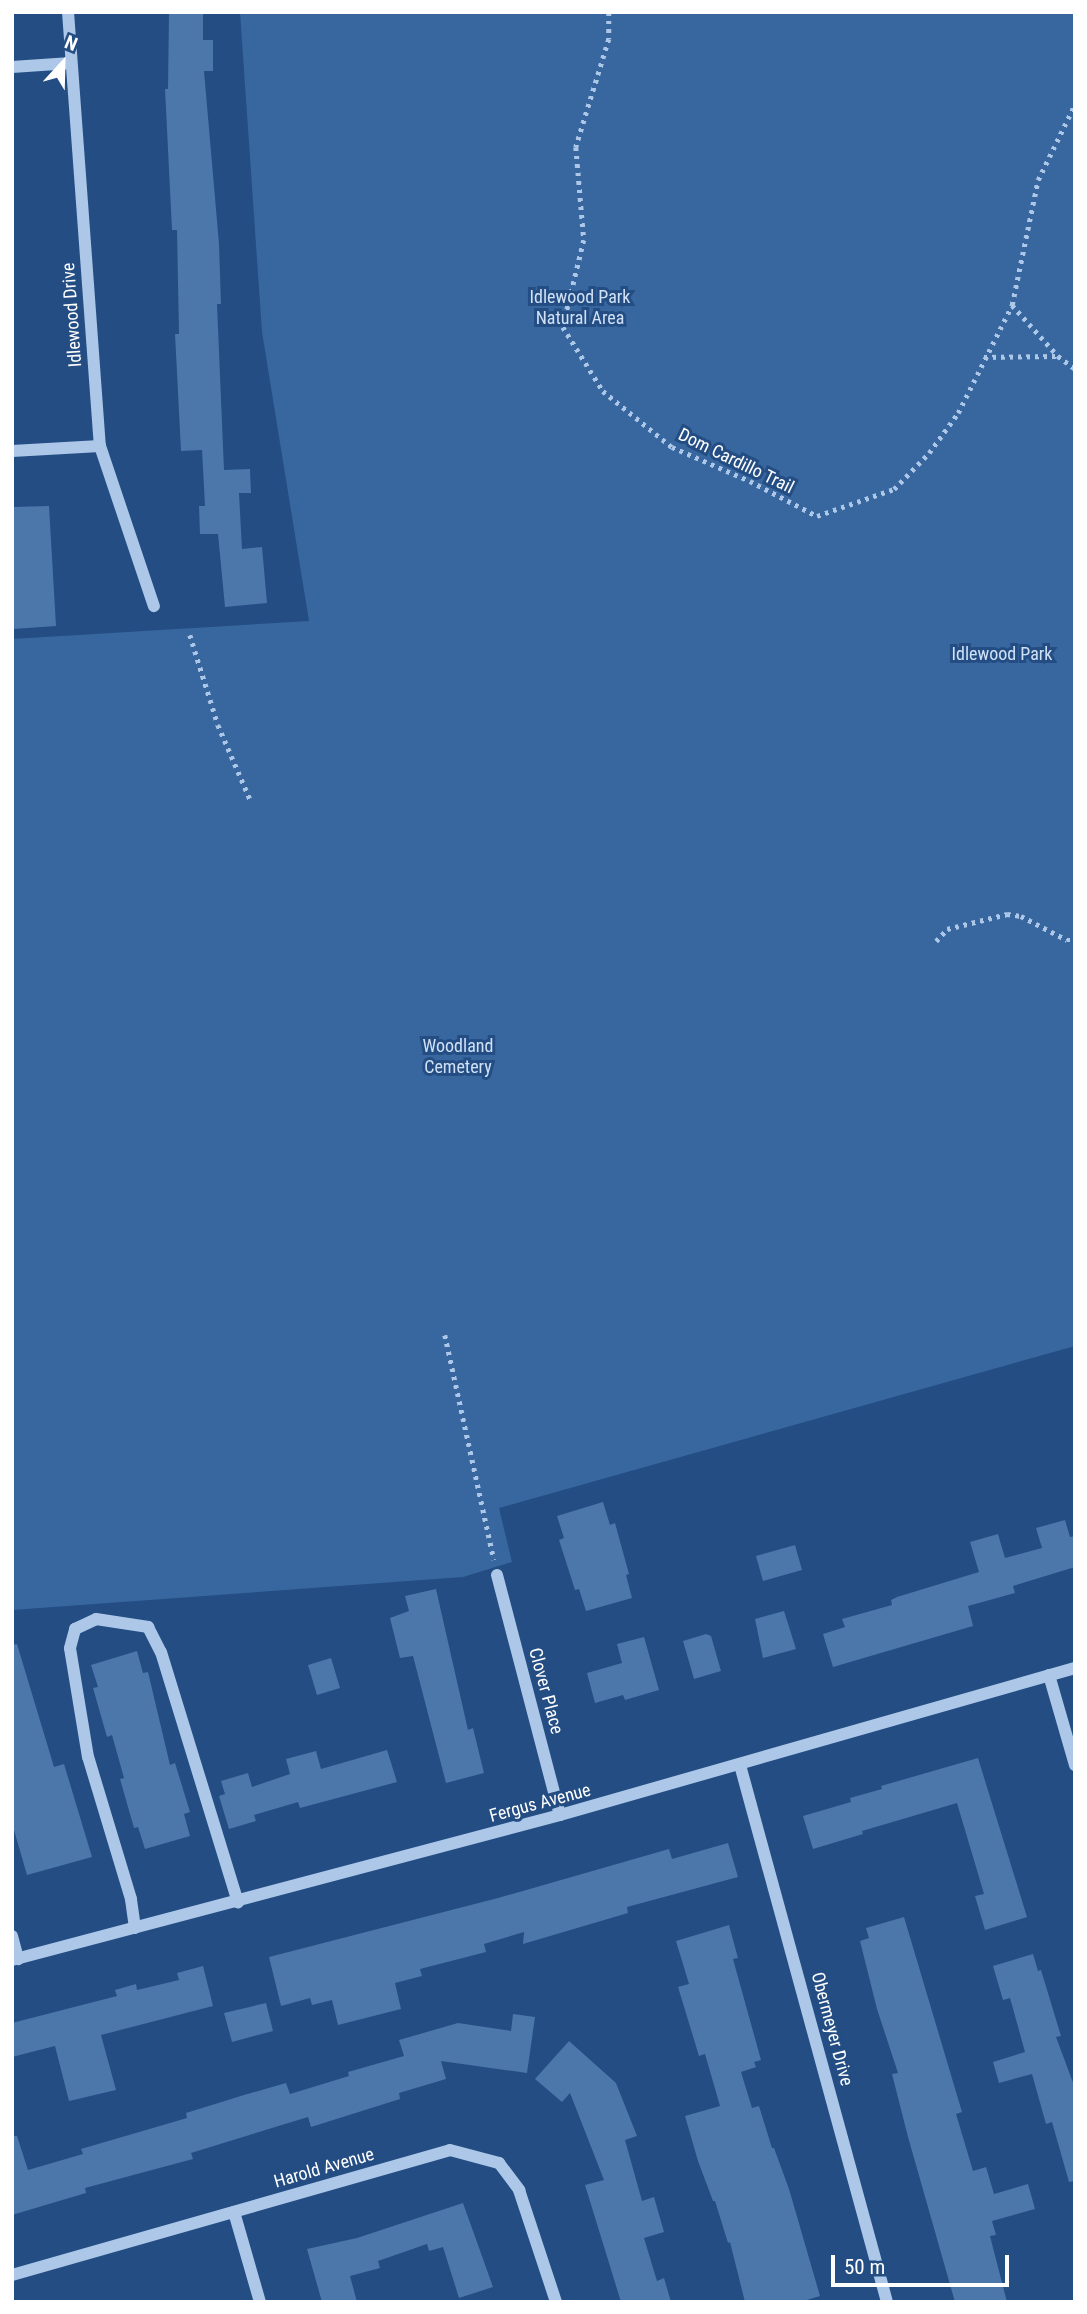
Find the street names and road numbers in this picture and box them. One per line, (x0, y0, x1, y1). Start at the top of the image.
street label: Idlewood Drive (58, 262, 86, 368)
street label: Dom Cardillo Trail (674, 424, 798, 498)
street label: Clover Place (524, 1646, 568, 1736)
street label: Fergus Avenue (487, 1779, 593, 1827)
street label: Obermeyer Drive (806, 1970, 858, 2088)
street label: Harold Avenue (271, 2143, 377, 2193)

